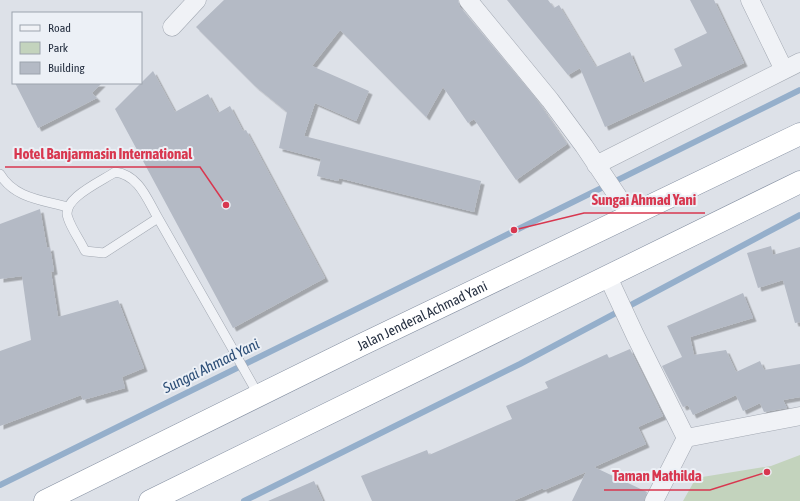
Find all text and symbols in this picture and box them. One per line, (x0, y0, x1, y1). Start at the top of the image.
legend (12, 12, 142, 84)
text: Road (48, 21, 71, 35)
text: Park (48, 41, 69, 55)
text: Building (48, 61, 86, 75)
callout: Hotel Banjarmasin International (5, 140, 200, 167)
text: Hotel Banjarmasin International (14, 145, 193, 162)
callout: Sungai Ahmad Yani (584, 186, 705, 213)
text: Sungai Ahmad Yani (592, 191, 696, 208)
street label: Jalan Jenderal Achmad Yani (354, 278, 490, 354)
water label: Sungai Ahmad Yani (159, 335, 262, 397)
callout: Taman Mathilda (604, 463, 710, 490)
text: Taman Mathilda (612, 467, 702, 484)

